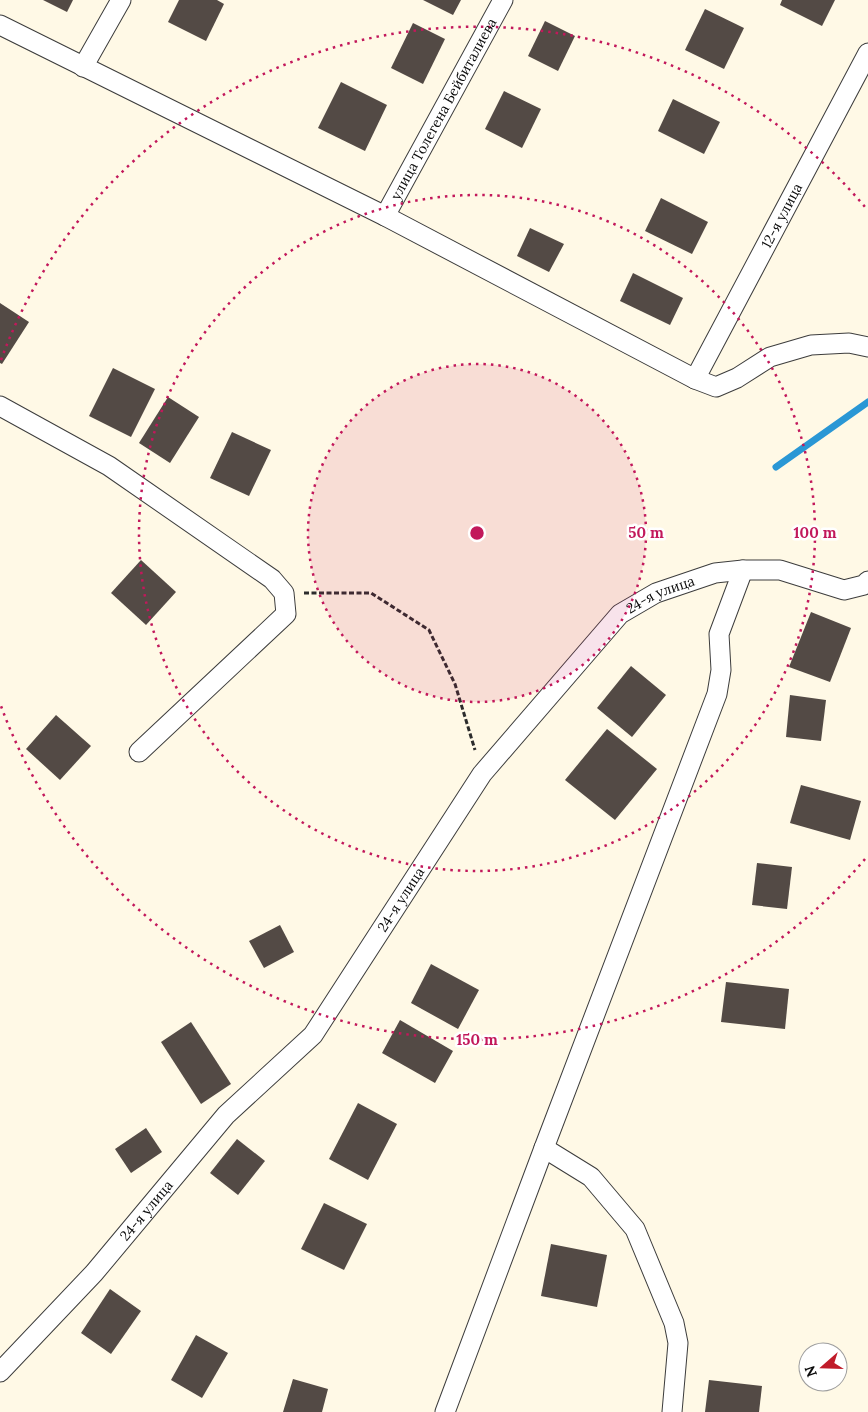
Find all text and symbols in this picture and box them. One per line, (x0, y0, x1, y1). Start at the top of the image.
street label: улица Толегена Бейбиталиева (387, 15, 500, 203)
street label: 12-я улица (757, 180, 806, 251)
text: 50 m (628, 523, 664, 542)
text: 100 m (794, 523, 837, 542)
centre of rings (468, 524, 486, 542)
street label: 24-я улица (623, 572, 697, 617)
street label: 24-я улица (373, 864, 428, 935)
text: 150 m (456, 1030, 498, 1049)
street label: 24-я улица (116, 1177, 177, 1244)
north arrow (798, 1342, 848, 1392)
text: N (800, 1363, 821, 1380)

